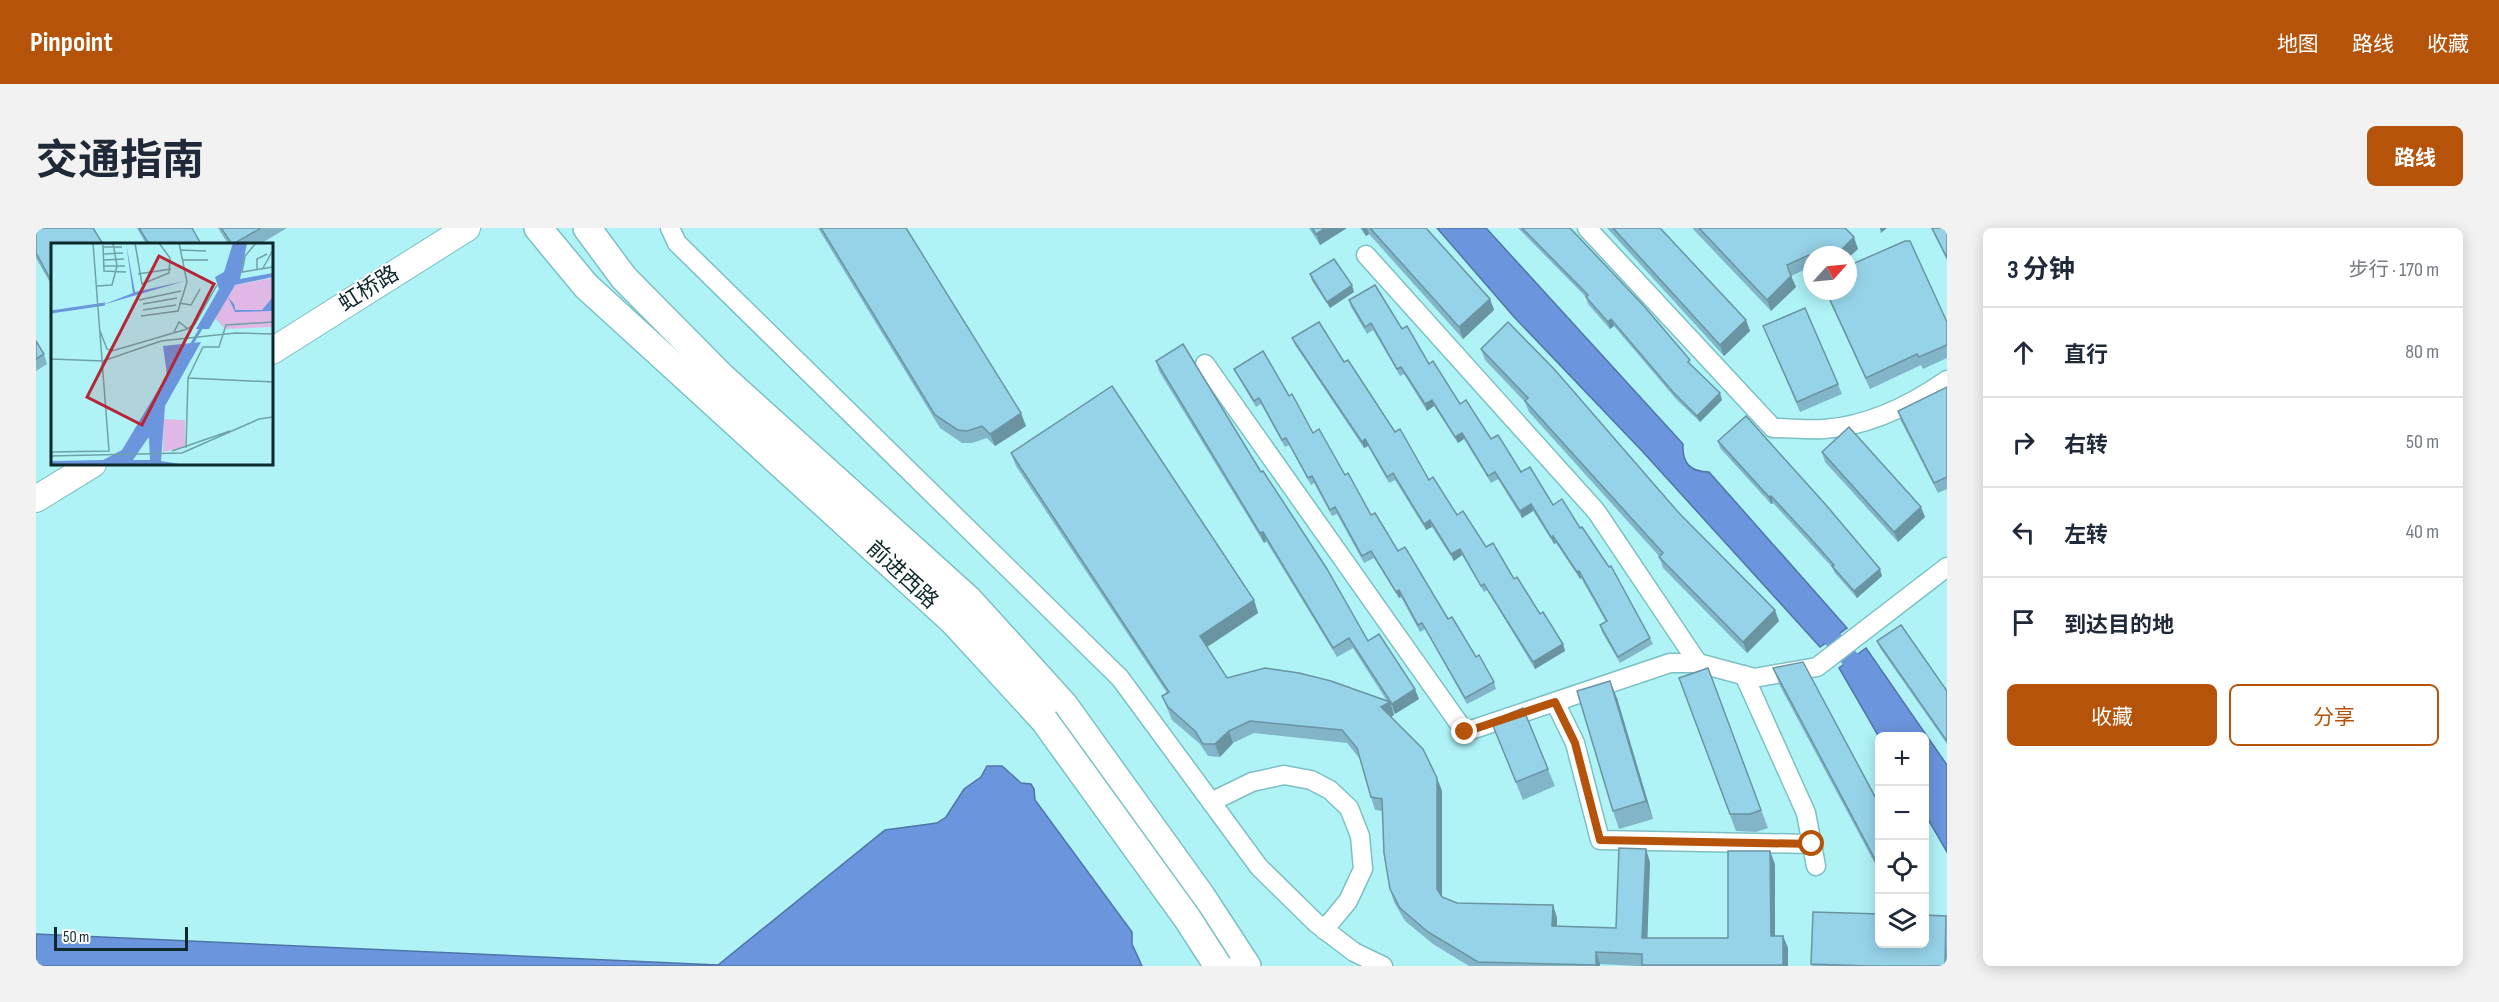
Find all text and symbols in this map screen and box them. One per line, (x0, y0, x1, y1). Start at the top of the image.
text: Pinpoint (30, 26, 113, 59)
text: 地图 (2277, 32, 2319, 57)
text: 路线 (2352, 32, 2394, 57)
text: 收藏 (2427, 32, 2469, 57)
button: 路线 (2367, 126, 2463, 186)
text: 交通指南 (36, 136, 204, 187)
inset map (51, 243, 273, 465)
north arrow (1803, 246, 1857, 300)
text: 3 分钟 (2007, 255, 2075, 286)
text: 步行 · 170 m (2349, 258, 2439, 282)
street label: 虹桥路 (334, 260, 404, 318)
icon: ahead (2007, 336, 2040, 369)
text: 80 m (2405, 340, 2439, 364)
text: 直行 (2064, 342, 2108, 369)
icon: right (2007, 426, 2040, 459)
text: 50 m (2406, 430, 2439, 454)
text: 右转 (2064, 432, 2108, 459)
icon: left (2007, 516, 2040, 549)
text: 40 m (2406, 520, 2439, 544)
text: 左转 (2064, 522, 2108, 549)
street label: 前进西路 (861, 535, 943, 615)
icon: arrive (2007, 606, 2040, 639)
text: 到达目的地 (2064, 612, 2174, 639)
button: 收藏 (2007, 684, 2217, 746)
button: 分享 (2229, 684, 2439, 746)
route end (1451, 718, 1477, 744)
map controls (1875, 732, 1929, 948)
button: + (1875, 732, 1929, 786)
button: − (1875, 786, 1929, 840)
route start (1798, 830, 1824, 856)
button: locate (1875, 840, 1929, 894)
button: layers (1875, 894, 1929, 948)
scale bar (54, 924, 188, 952)
text: 50 m (63, 928, 89, 947)

